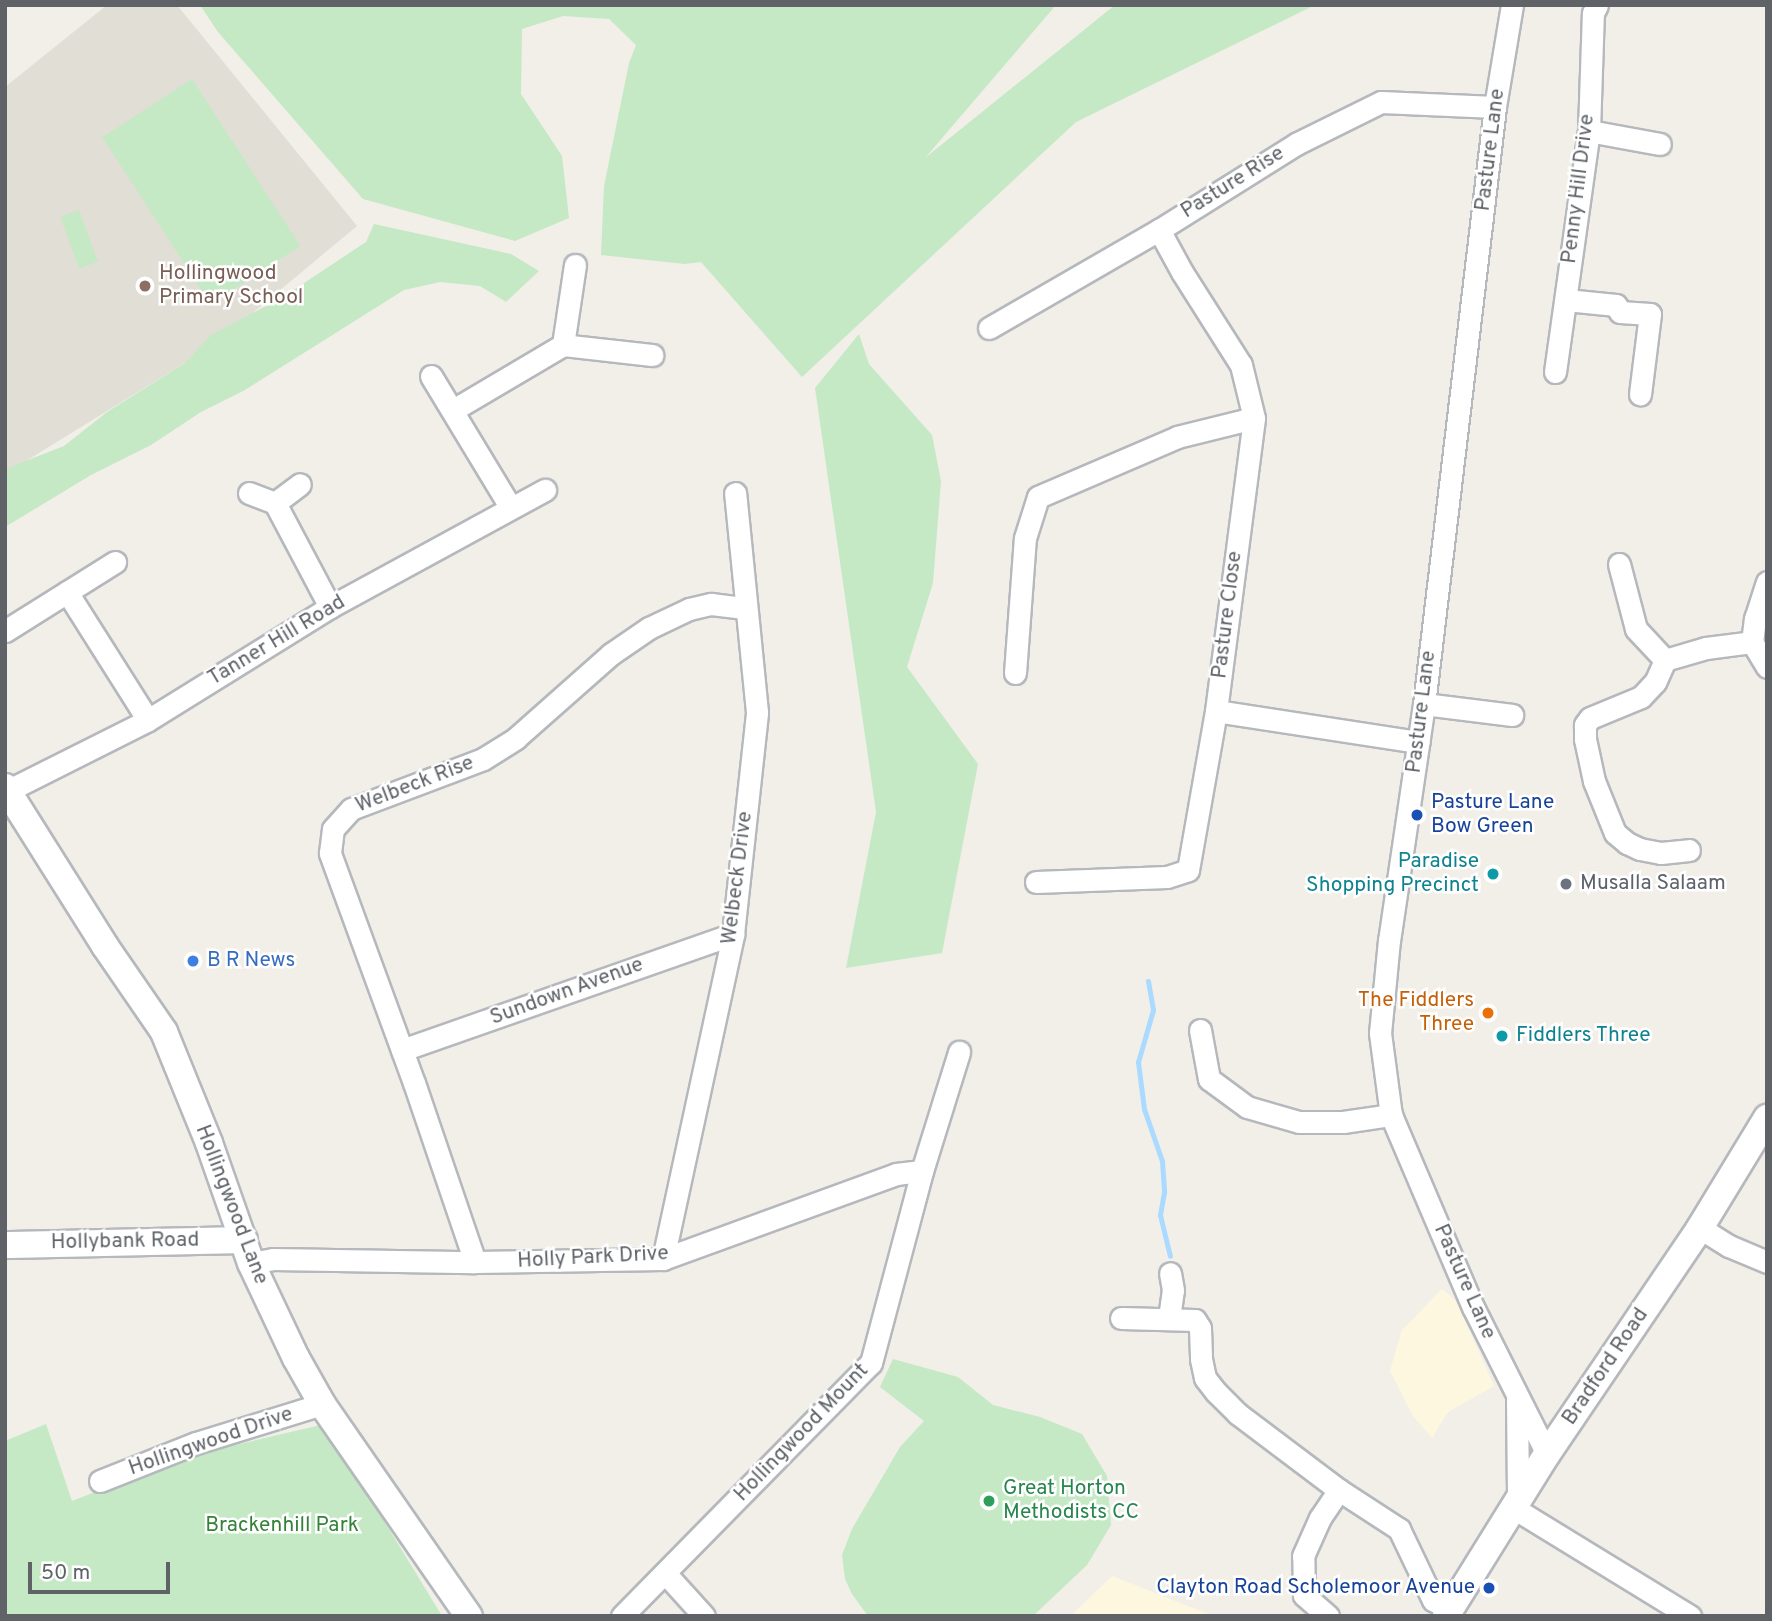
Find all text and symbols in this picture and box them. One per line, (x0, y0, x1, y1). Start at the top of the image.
street label: Pasture Lane (1471, 87, 1511, 213)
street label: Penny Hill Drive (1557, 113, 1601, 265)
street label: Pasture Rise (1177, 141, 1289, 225)
place label: Hollingwood Primary School (159, 261, 303, 311)
marker: Hollingwood Primary School (137, 278, 153, 294)
street label: Pasture Close (1208, 550, 1248, 680)
street label: Tanner Hill Road (204, 590, 350, 692)
street label: Pasture Lane (1402, 649, 1442, 775)
street label: Welbeck Rise (352, 751, 478, 819)
place label: Pasture Lane Bow Green (1431, 790, 1554, 840)
marker: Pasture Lane Bow Green (1409, 807, 1425, 823)
street label: Welbeck Drive (717, 810, 759, 946)
place label: Paradise Shopping Precinct (1306, 849, 1479, 899)
marker: Paradise Shopping Precinct (1485, 866, 1501, 882)
place label: Musalla Salaam (1580, 871, 1726, 897)
marker: Musalla Salaam (1558, 876, 1574, 892)
place label: B R News (207, 948, 295, 974)
street label: Sundown Avenue (487, 952, 647, 1032)
marker: B R News (185, 953, 201, 969)
place label: The Fiddlers Three (1358, 988, 1474, 1038)
marker: The Fiddlers Three (1480, 1005, 1496, 1021)
place label: Fiddlers Three (1516, 1023, 1651, 1049)
marker: Fiddlers Three (1494, 1028, 1510, 1044)
street label: Hollingwood Lane (189, 1122, 273, 1288)
street label: Pasture Lane (1427, 1221, 1501, 1343)
street label: Hollybank Road (51, 1228, 199, 1256)
street label: Holly Park Drive (517, 1241, 669, 1275)
street label: Bradford Road (1558, 1304, 1654, 1430)
street label: Hollingwood Mount (730, 1359, 874, 1507)
street label: Hollingwood Drive (126, 1402, 296, 1482)
place label: Great Horton Methodists CC (1003, 1476, 1139, 1526)
marker: Great Horton Methodists CC (981, 1493, 997, 1509)
park label: Brackenhill Park (205, 1513, 359, 1539)
scale bar (32, 1548, 173, 1592)
text: 50 m (41, 1560, 90, 1587)
place label: Clayton Road Scholemoor Avenue (1155, 1575, 1475, 1601)
marker: Clayton Road Scholemoor Avenue (1481, 1580, 1497, 1596)

